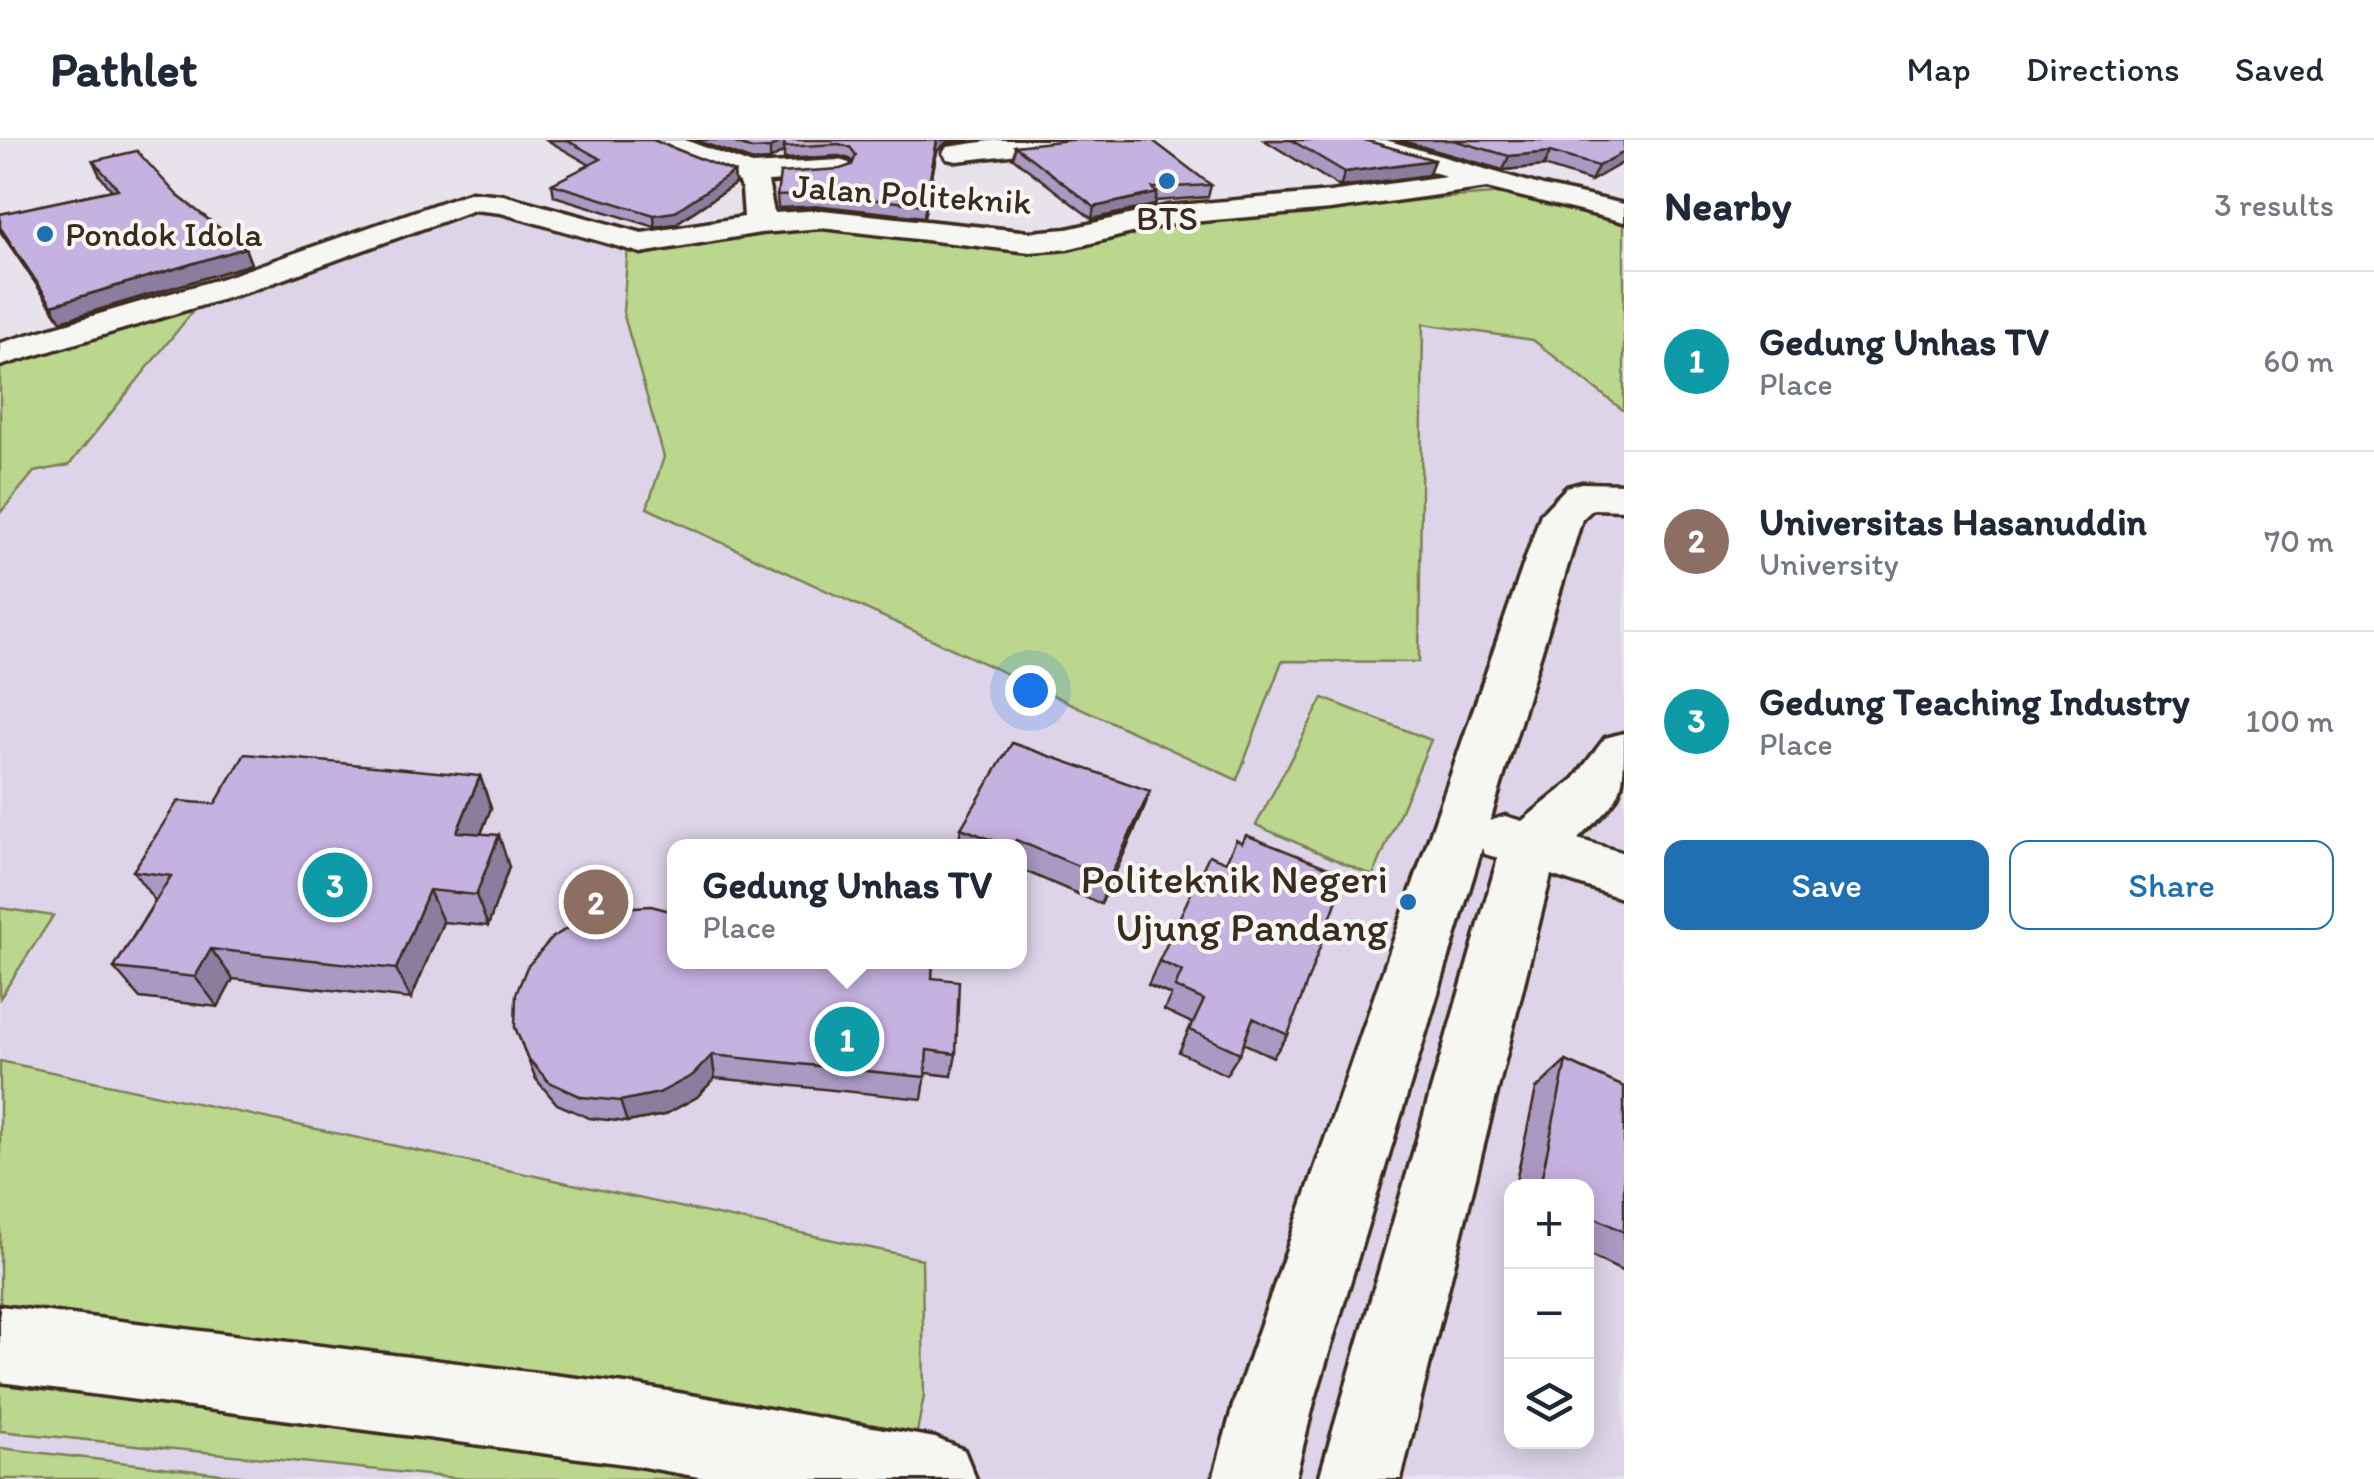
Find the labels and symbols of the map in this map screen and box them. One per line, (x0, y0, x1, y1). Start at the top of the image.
street label: Jalan Politeknik (791, 165, 1033, 223)
marker: BTS (1156, 170, 1178, 192)
place label: BTS (1136, 197, 1198, 239)
place label: Pondok Idola (65, 213, 262, 255)
marker: Pondok Idola (34, 223, 56, 245)
your location (1005, 665, 1056, 716)
pin: 3 (302, 848, 368, 922)
place label: Politeknik Negeri Ujung Pandang (1081, 853, 1388, 952)
pin: 2 (564, 864, 628, 940)
marker: Politeknik Negeri Ujung Pandang (1397, 891, 1419, 913)
pin: 1 (814, 1002, 880, 1076)

